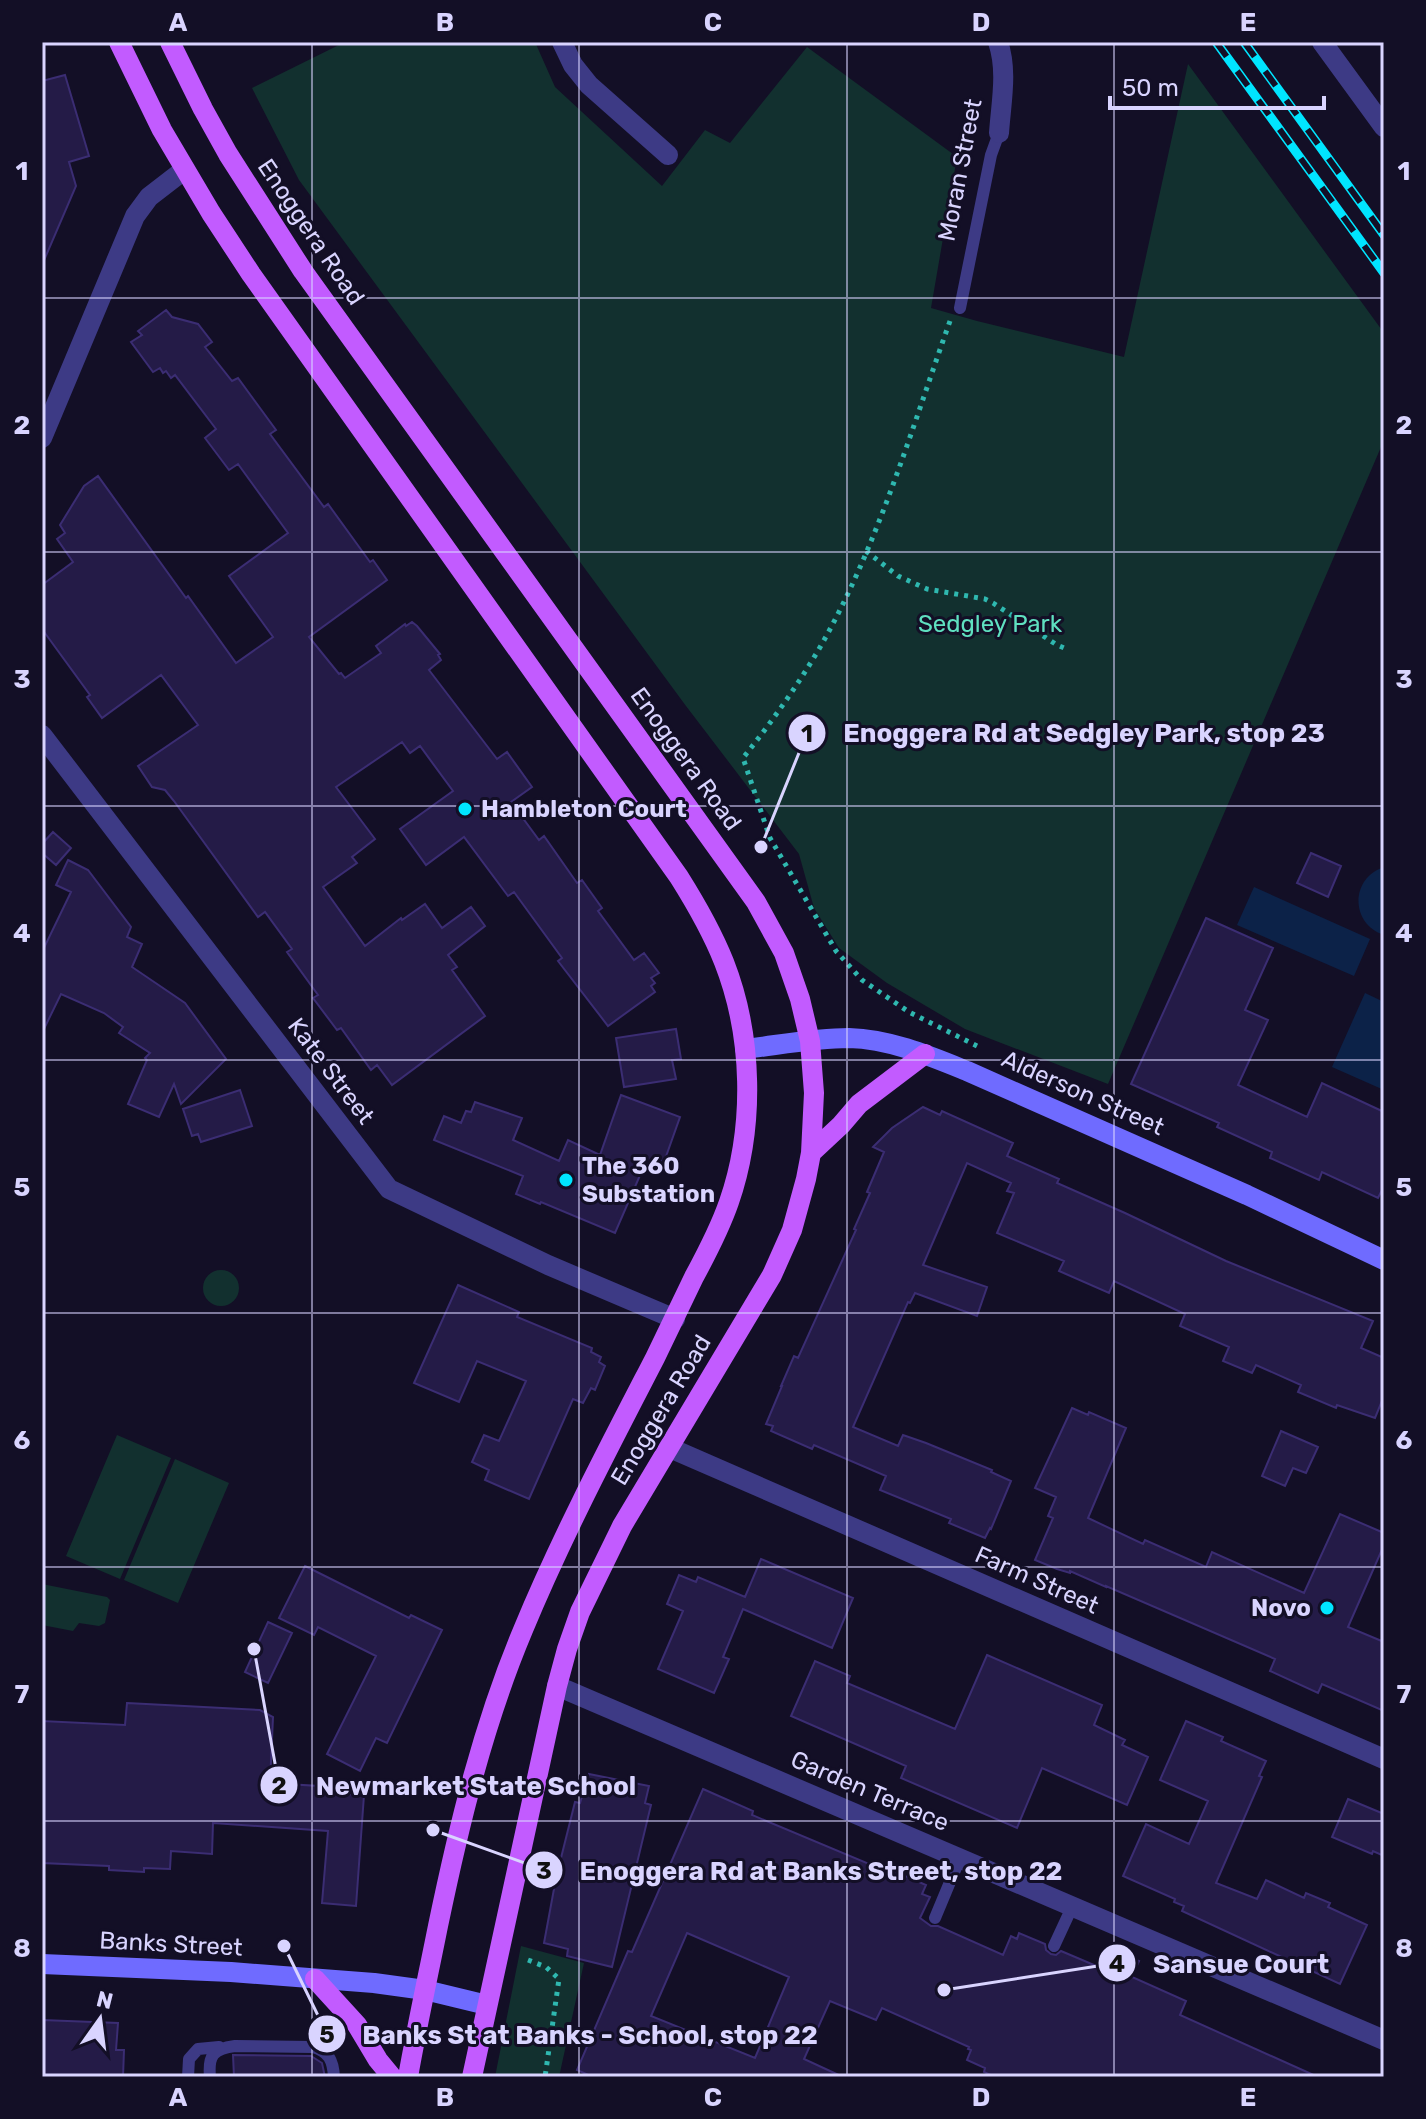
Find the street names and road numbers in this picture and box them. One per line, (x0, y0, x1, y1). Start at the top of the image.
street label: Moran Street (932, 96, 988, 244)
street label: Enoggera Road (252, 154, 370, 310)
street label: Enoggera Road (625, 682, 747, 836)
street label: Kate Street (282, 1012, 380, 1130)
street label: Alderson Street (998, 1045, 1168, 1141)
street label: Enoggera Road (605, 1330, 717, 1490)
street label: Farm Street (971, 1540, 1103, 1620)
street label: Garden Terrace (787, 1745, 953, 1837)
street label: Banks Street (99, 1926, 243, 1962)

